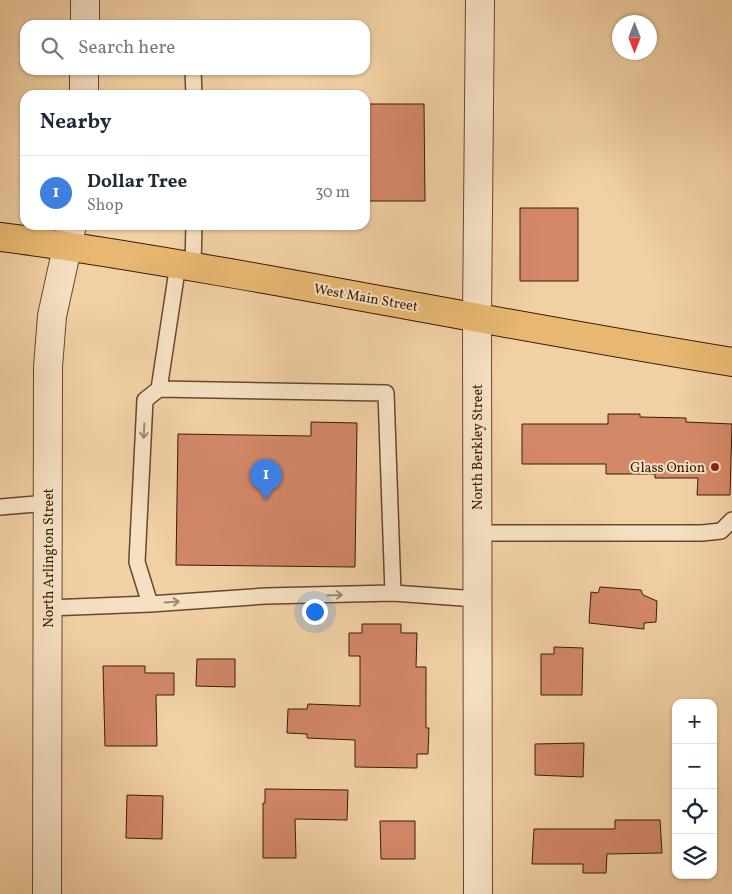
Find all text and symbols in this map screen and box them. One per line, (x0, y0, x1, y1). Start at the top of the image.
north arrow (612, 15, 657, 60)
search box (20, 20, 370, 75)
icon: search (38, 34, 66, 62)
text: Search here (78, 35, 175, 61)
text: Nearby (40, 108, 111, 137)
text: Dollar Tree (87, 169, 187, 195)
text: 1 (53, 182, 59, 204)
text: 30 m (315, 182, 350, 204)
text: Shop (87, 195, 123, 217)
street label: West Main Street (312, 280, 419, 317)
street label: North Berkley Street (469, 384, 488, 510)
one-way arrow (139, 422, 148, 438)
pin: 1 (250, 459, 282, 500)
place label: Glass Onion (630, 459, 705, 478)
marker: Glass Onion (709, 461, 721, 473)
street label: North Arlington Street (40, 488, 59, 628)
one-way arrow (326, 590, 342, 599)
one-way arrow (164, 598, 180, 607)
your location (302, 599, 328, 625)
map controls (672, 699, 717, 879)
button: + (672, 699, 717, 744)
button: − (672, 744, 717, 789)
button: locate (672, 789, 717, 834)
button: layers (672, 834, 717, 879)

